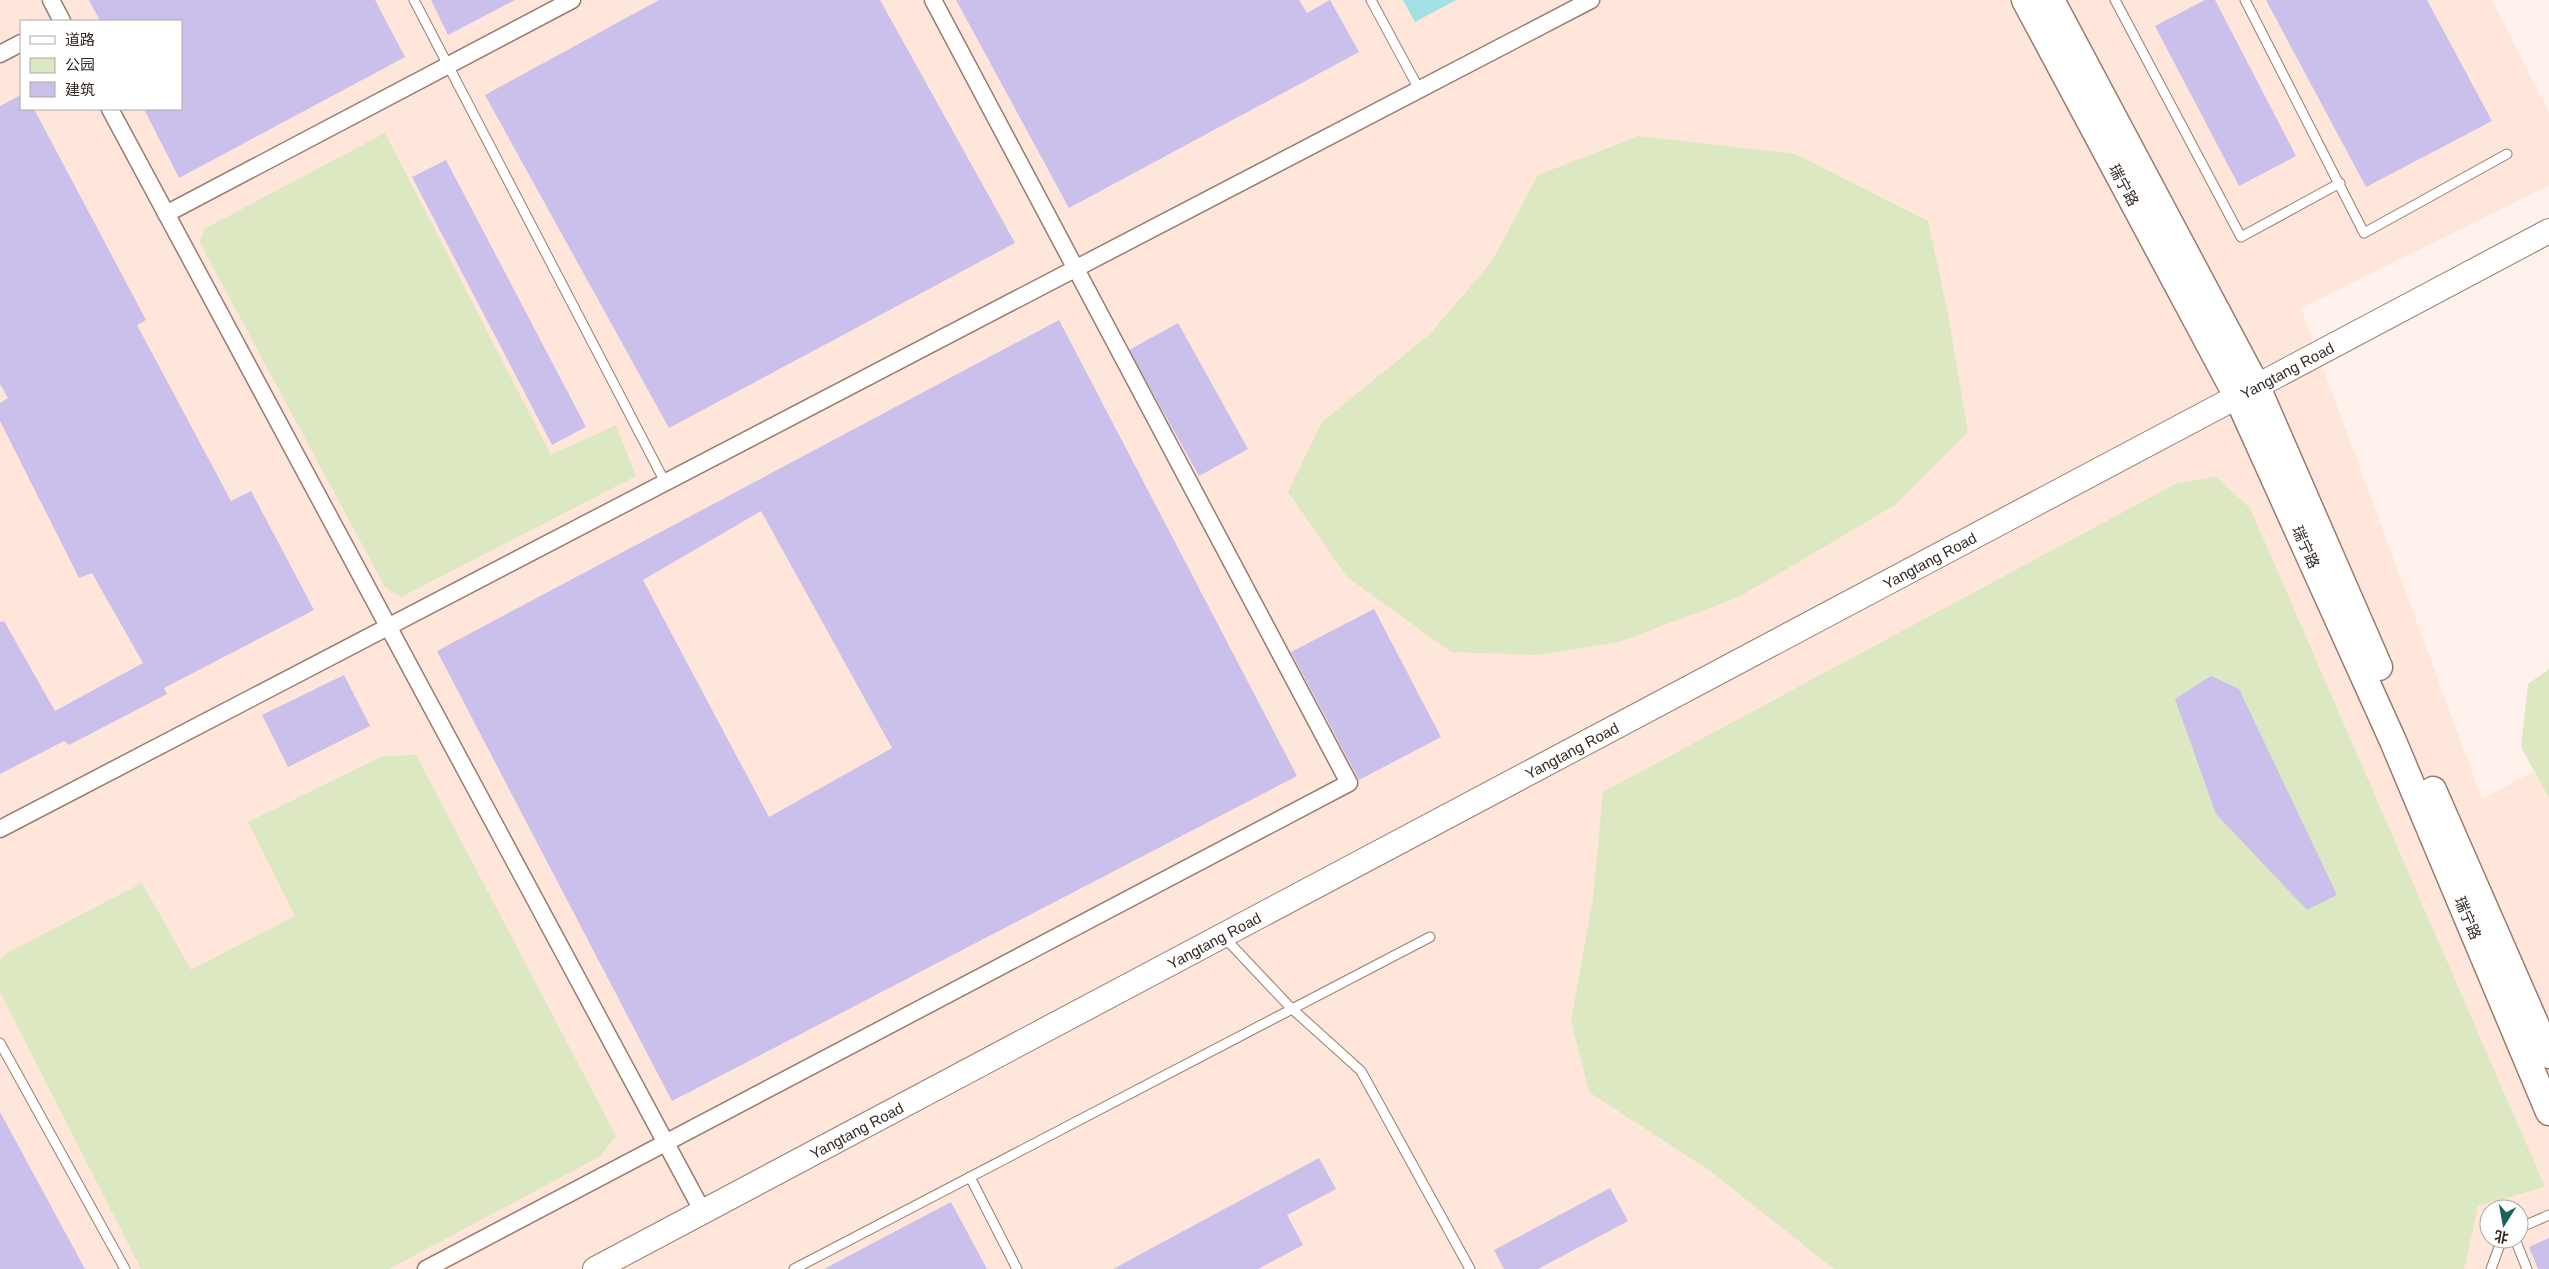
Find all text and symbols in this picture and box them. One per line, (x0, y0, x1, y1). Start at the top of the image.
legend (20, 20, 182, 110)
text: 道路 (65, 31, 95, 48)
text: 公园 (65, 56, 95, 73)
text: 建筑 (65, 81, 95, 98)
street label: 瑞宁路 (2106, 161, 2142, 209)
street label: Yangtang Road (2238, 338, 2337, 402)
street label: 瑞宁路 (2289, 523, 2323, 571)
street label: Yangtang Road (1880, 528, 1979, 592)
street label: Yangtang Road (1522, 718, 1621, 782)
street label: 瑞宁路 (2451, 894, 2485, 942)
street label: Yangtang Road (1165, 908, 1264, 972)
street label: Yangtang Road (807, 1098, 906, 1162)
north arrow (2479, 1199, 2529, 1249)
text: 北 (2493, 1228, 2510, 1246)

